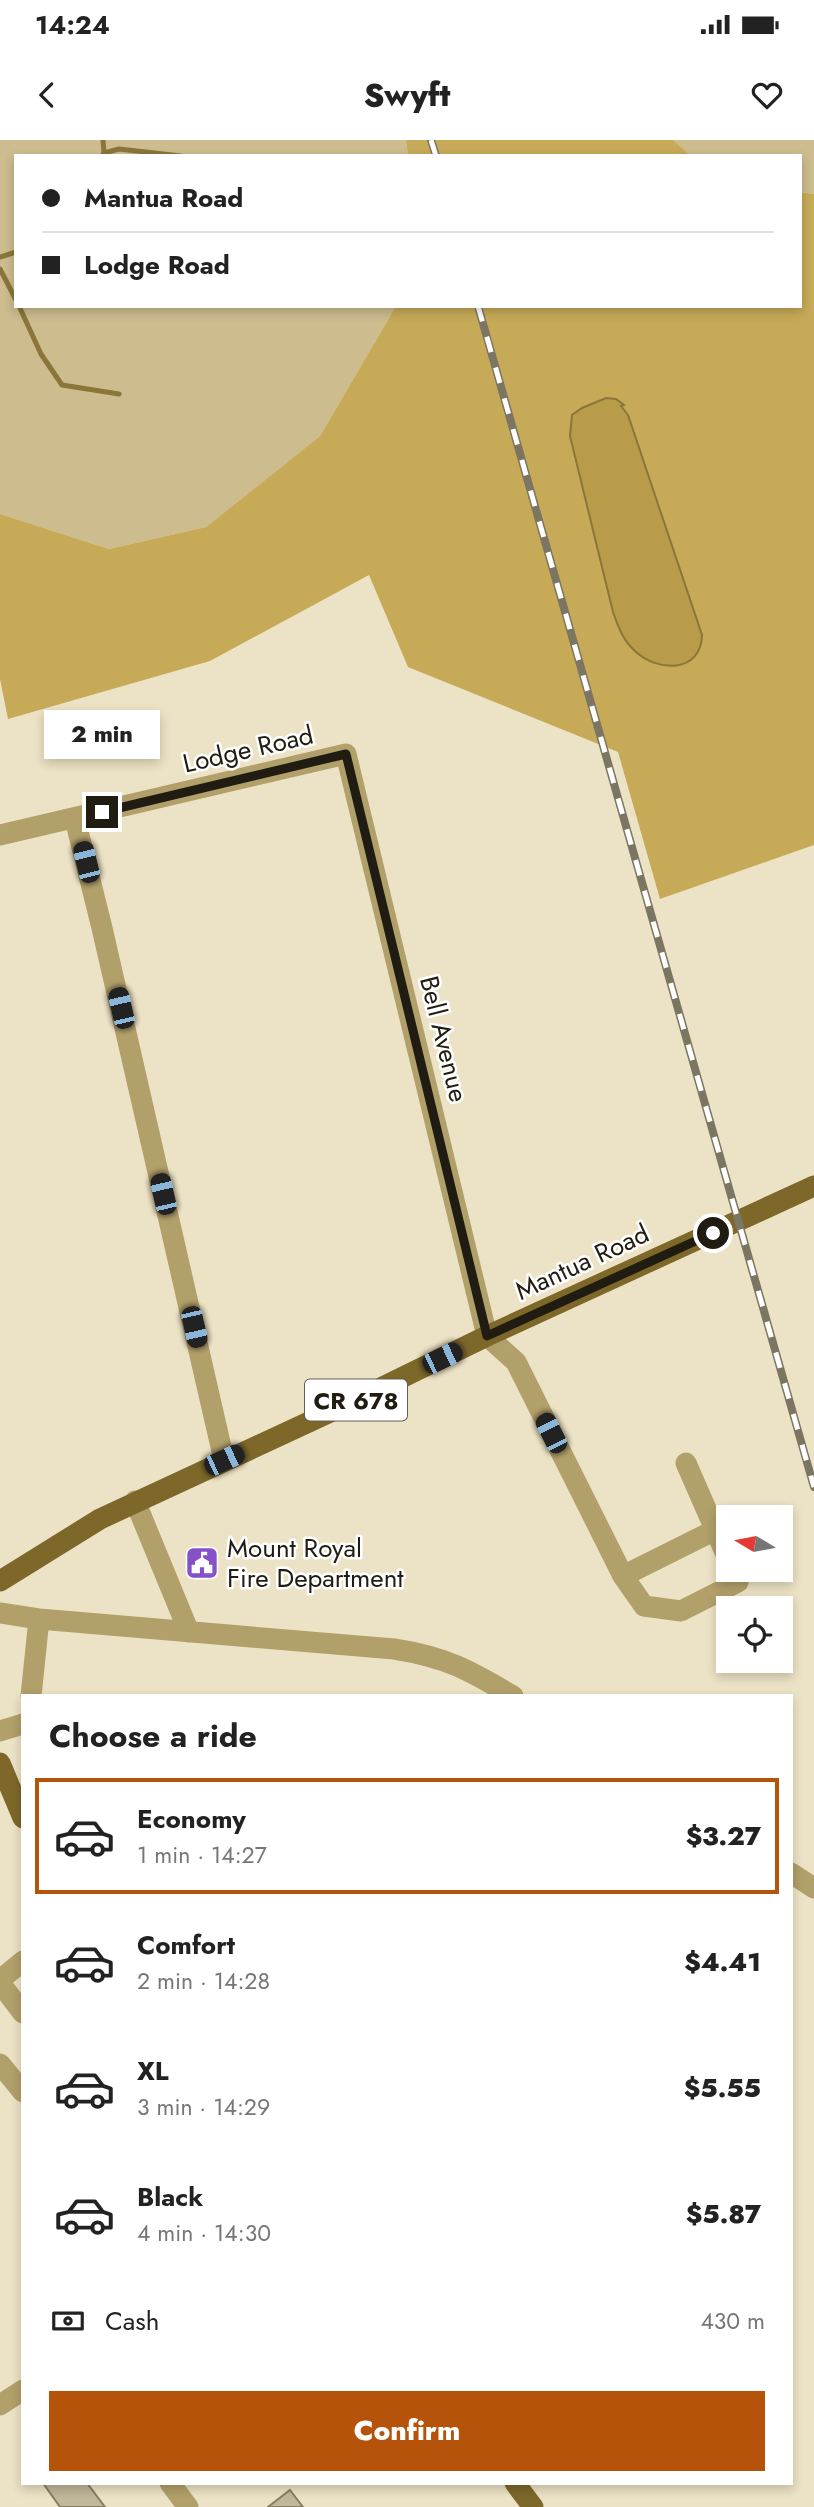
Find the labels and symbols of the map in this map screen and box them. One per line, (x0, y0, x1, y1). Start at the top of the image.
callout: 2 min (44, 710, 160, 760)
street label: Lodge Road (179, 716, 317, 782)
route end (86, 796, 118, 828)
car (71, 839, 102, 885)
street label: Bell Avenue (410, 972, 478, 1106)
car (107, 985, 136, 1031)
car (149, 1171, 178, 1217)
street label: Mantua Road (509, 1214, 655, 1310)
route start (697, 1217, 729, 1249)
car (180, 1304, 209, 1350)
car (419, 1339, 466, 1377)
road number: CR 678 (305, 1380, 407, 1420)
car (533, 1410, 570, 1456)
car (201, 1442, 248, 1478)
north arrow (716, 1505, 793, 1582)
place label: Mount Royal Fire Department (227, 1529, 404, 1597)
public building icon: Mount Royal Fire Department (183, 1544, 221, 1582)

